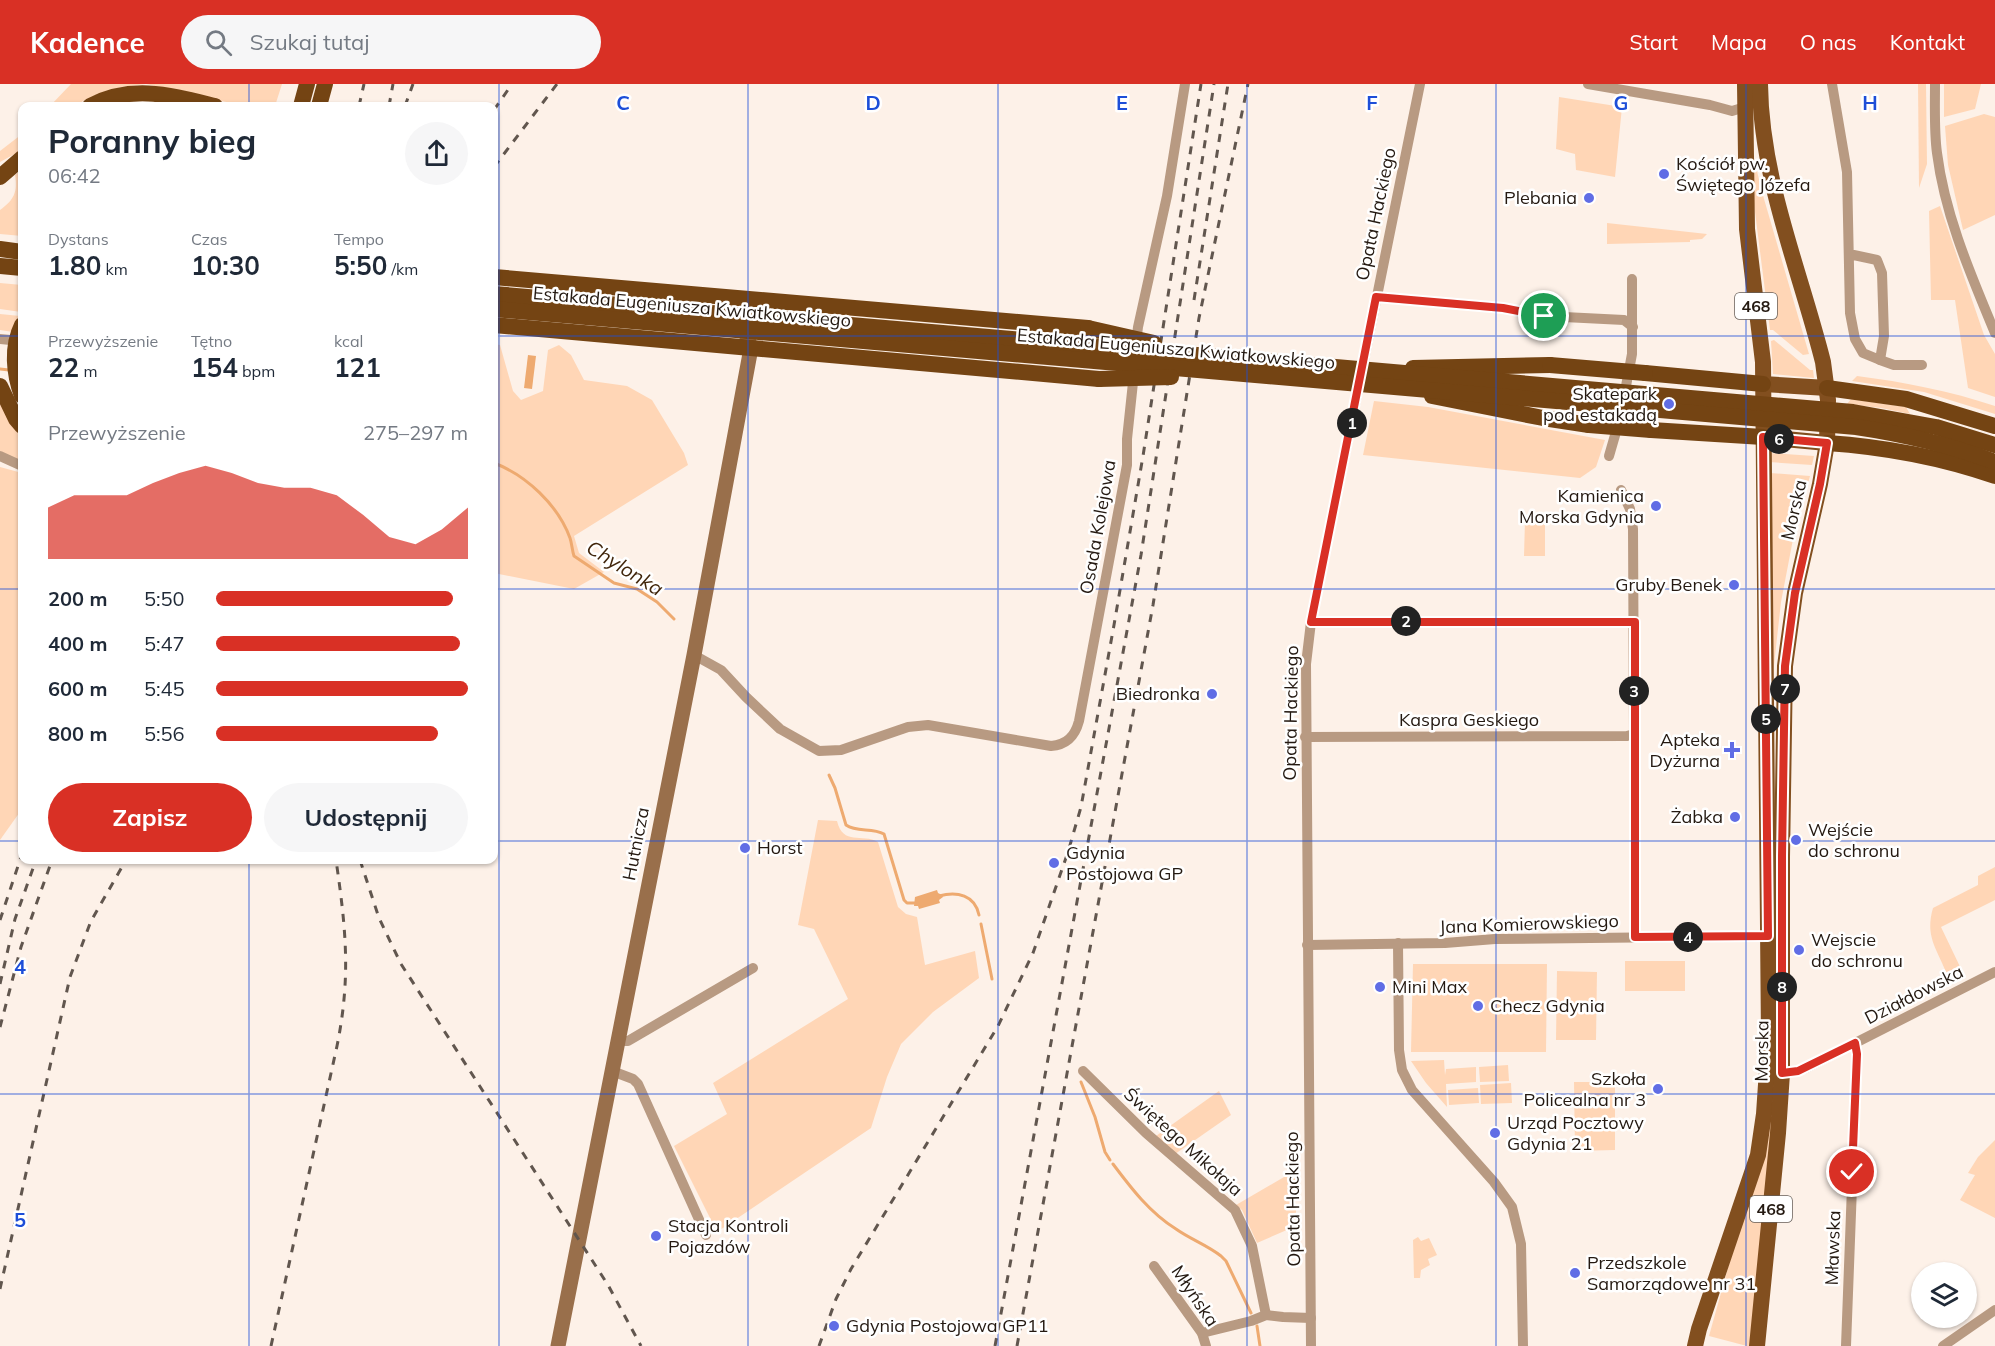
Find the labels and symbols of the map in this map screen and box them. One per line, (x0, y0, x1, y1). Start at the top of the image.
text: C (616, 90, 630, 115)
text: D (865, 90, 881, 115)
text: E (1116, 90, 1128, 115)
text: F (1366, 90, 1378, 115)
text: G (1614, 90, 1628, 115)
text: H (1862, 90, 1878, 115)
street label: Opata Hackiego (1350, 145, 1401, 282)
place label: Kościół pw. Świętego Józefa (1676, 152, 1810, 196)
marker: Kościół pw. Świętego Józefa (1657, 167, 1671, 181)
place label: Plebania (1504, 186, 1577, 209)
marker: Plebania (1582, 191, 1596, 205)
street label: Estakada Eugeniusza Kwiatkowskiego (532, 281, 852, 332)
pin (1518, 290, 1569, 341)
road number: 468 (1735, 293, 1777, 319)
street label: Estakada Eugeniusza Kwiatkowskiego (1016, 323, 1336, 374)
place label: Skatepark pod estakadą (1543, 382, 1658, 426)
marker: Skatepark pod estakadą (1662, 397, 1676, 411)
pin: 1 (1337, 408, 1367, 438)
pin: 6 (1764, 424, 1794, 454)
street label: Osada Kolejowa (1074, 458, 1121, 596)
street label: Morska (1775, 478, 1812, 542)
place label: Kamienica Morska Gdynia (1519, 484, 1644, 528)
marker: Kamienica Morska Gdynia (1649, 499, 1663, 513)
water label: Chylonka (582, 534, 668, 601)
place label: Gruby Benek (1615, 573, 1723, 596)
marker: Gruby Benek (1727, 578, 1741, 592)
pin: 2 (1391, 606, 1421, 636)
street label: Opata Hackiego (1278, 645, 1303, 781)
pin: 7 (1770, 674, 1800, 704)
pin: 3 (1619, 676, 1649, 706)
place label: Biedronka (1116, 682, 1200, 705)
marker: Biedronka (1205, 687, 1219, 701)
pin: 5 (1751, 704, 1781, 734)
street label: Kaspra Geskiego (1399, 708, 1539, 731)
place label: Apteka Dyżurna (1650, 728, 1720, 772)
marker: Apteka Dyżurna (1725, 743, 1739, 757)
street label: Hutnicza (617, 805, 654, 883)
place label: Żabka (1671, 805, 1723, 828)
marker: Żabka (1728, 810, 1742, 824)
place label: Wejście do schronu (1808, 818, 1900, 862)
marker: Wejście do schronu (1789, 833, 1803, 847)
place label: Horst (757, 836, 803, 859)
marker: Horst (738, 841, 752, 855)
place label: Gdynia Postojowa GP (1066, 841, 1183, 885)
marker: Gdynia Postojowa GP (1047, 856, 1061, 870)
street label: Jana Komierowskiego (1439, 909, 1619, 938)
pin: 4 (1673, 922, 1703, 952)
place label: Wejscie do schronu (1811, 928, 1903, 972)
marker: Wejscie do schronu (1792, 943, 1806, 957)
text: 4 (14, 954, 26, 979)
street label: Działdowska (1861, 960, 1967, 1029)
pin: 8 (1767, 972, 1797, 1002)
place label: Mini Max (1392, 975, 1468, 998)
marker: Mini Max (1373, 980, 1387, 994)
place label: Checz Gdynia (1490, 994, 1605, 1017)
marker: Checz Gdynia (1471, 999, 1485, 1013)
street label: Morska (1749, 1020, 1774, 1082)
place label: Szkoła Policealna nr 3 (1524, 1067, 1646, 1111)
street label: Świętego Mikołaja (1119, 1082, 1247, 1201)
marker: Szkoła Policealna nr 3 (1651, 1082, 1665, 1096)
place label: Urząd Pocztowy Gdynia 21 (1507, 1111, 1644, 1155)
marker: Urząd Pocztowy Gdynia 21 (1488, 1126, 1502, 1140)
street label: Opata Hackiego (1280, 1131, 1305, 1267)
pin (1826, 1146, 1877, 1197)
road number: 468 (1750, 1196, 1792, 1222)
text: 5 (14, 1207, 26, 1232)
street label: Mławska (1820, 1210, 1845, 1286)
place label: Stacja Kontroli Pojazdów (668, 1214, 789, 1258)
marker: Stacja Kontroli Pojazdów (649, 1229, 663, 1243)
place label: Przedszkole Samorządowe nr 31 (1587, 1251, 1756, 1295)
street label: Młyńska (1167, 1261, 1224, 1331)
marker: Przedszkole Samorządowe nr 31 (1568, 1266, 1582, 1280)
place label: Gdynia Postojowa GP11 (846, 1314, 1049, 1337)
marker: Gdynia Postojowa GP11 (827, 1319, 841, 1333)

